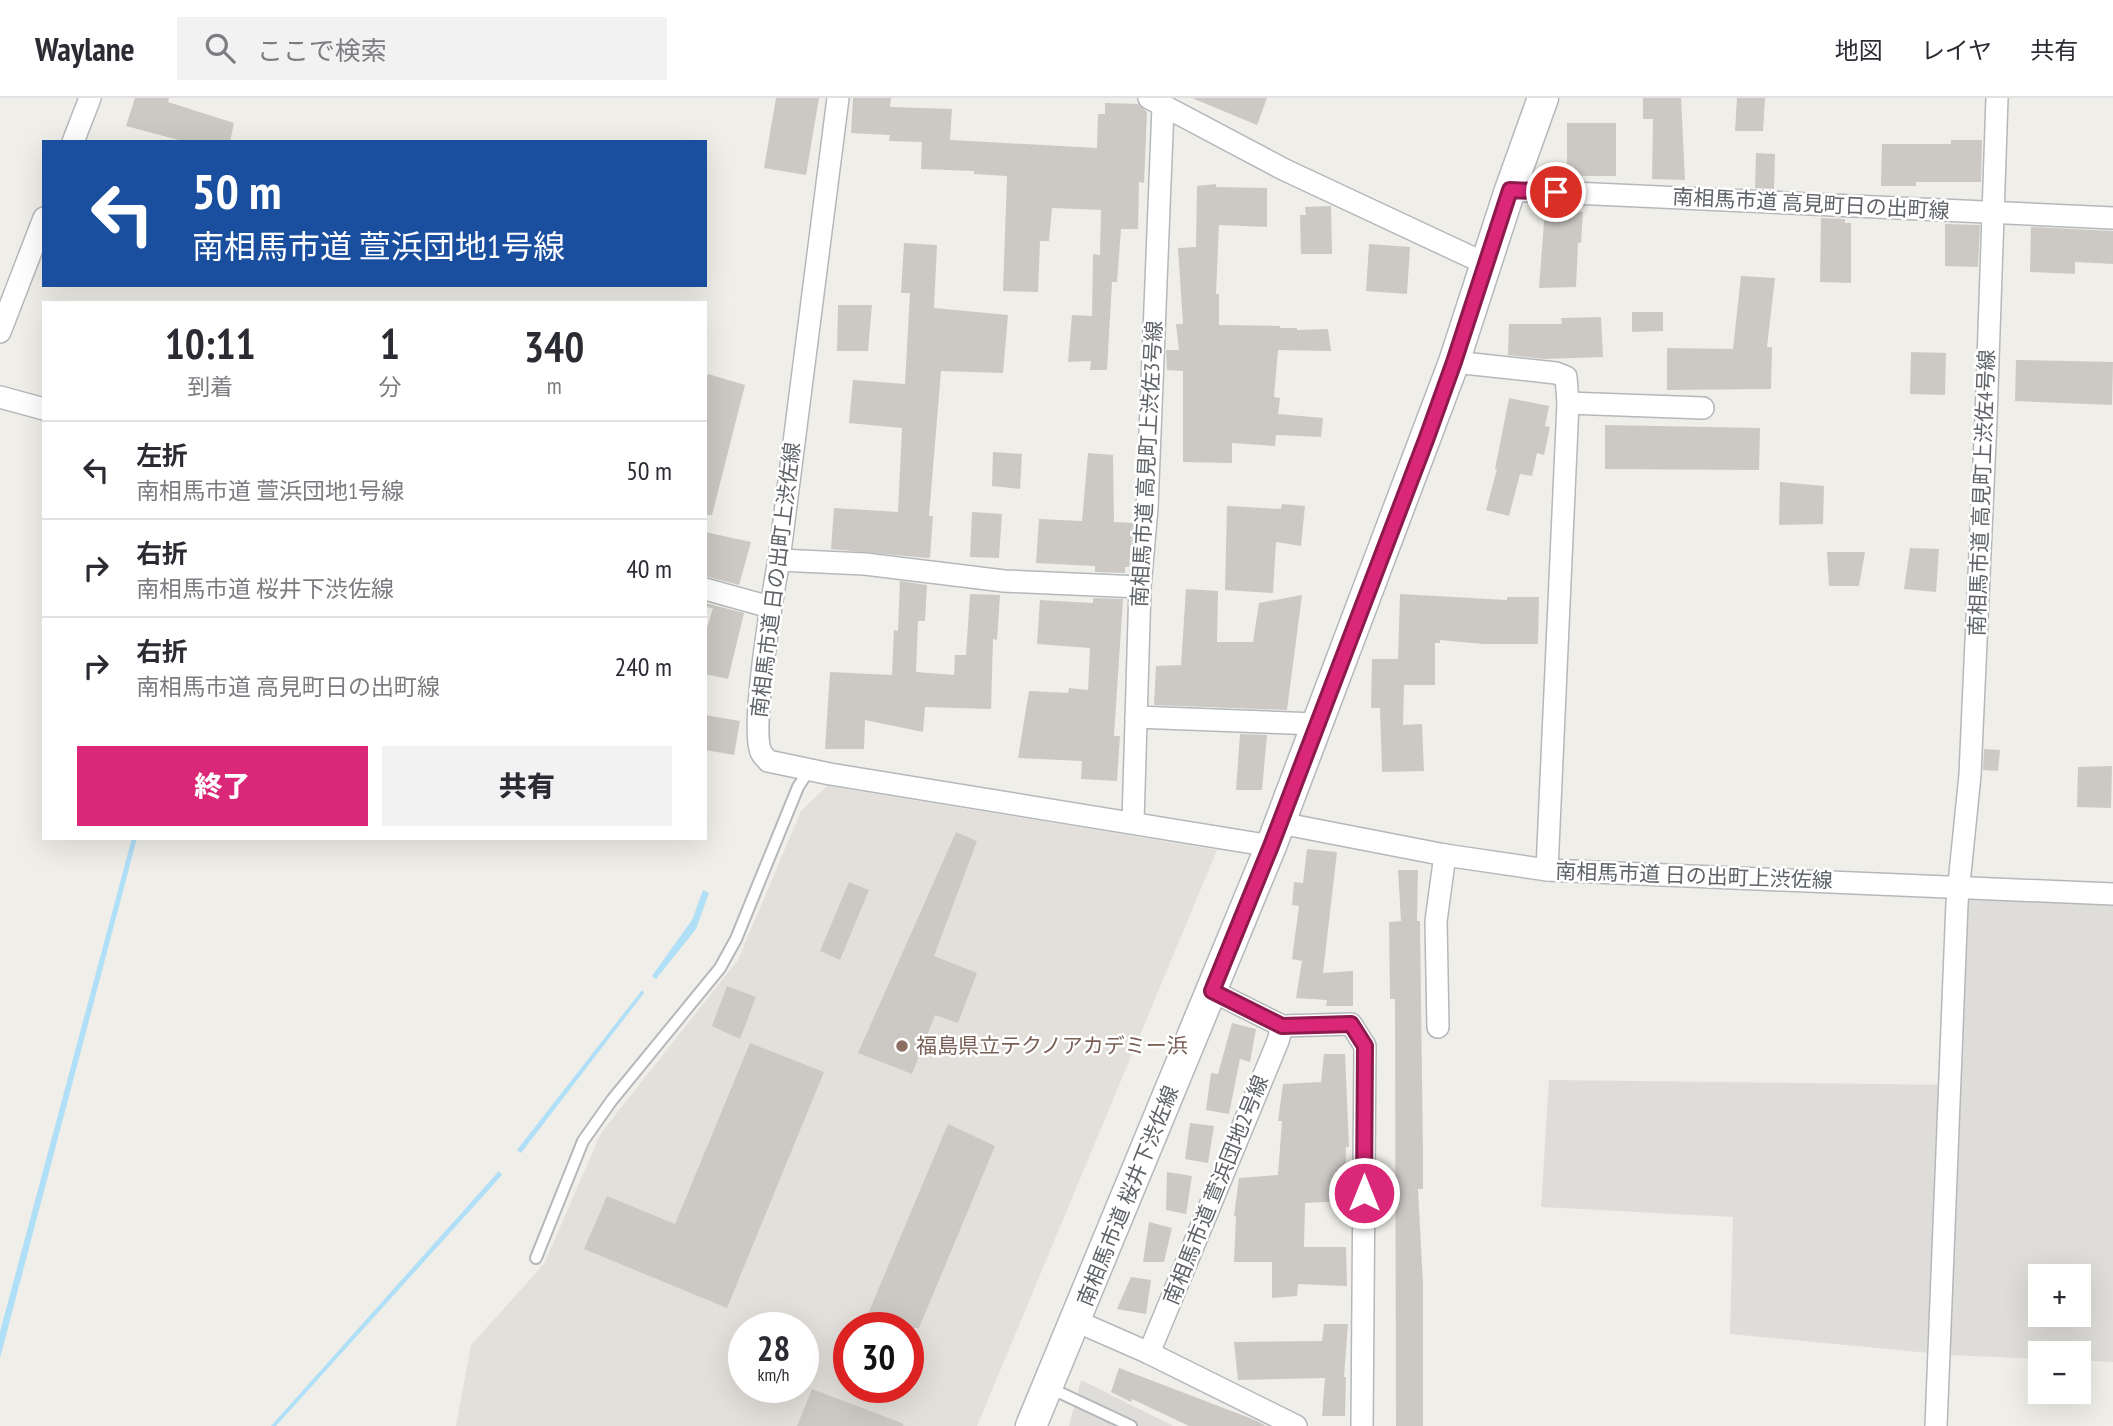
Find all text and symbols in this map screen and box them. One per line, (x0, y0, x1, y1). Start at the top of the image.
search box (177, 17, 667, 80)
text: Waylane (35, 27, 135, 70)
icon: search (201, 29, 239, 67)
text: ここで検索 (257, 34, 387, 67)
text: 地図 (1835, 35, 1883, 66)
text: レイヤ (1921, 35, 1992, 66)
text: 共有 (2030, 35, 2078, 66)
text: 50 m (192, 159, 281, 223)
pin (1526, 162, 1586, 222)
icon: left (77, 168, 168, 259)
icon: arrive (1537, 173, 1575, 211)
street label: 南相馬市道 高見町日の出町線 (1672, 183, 1950, 224)
text: 南相馬市道 萱浜団地1号線 (192, 225, 565, 267)
text: 10:11 (165, 316, 256, 371)
text: 1 (380, 316, 400, 371)
text: 340 (524, 319, 584, 374)
street label: 南相馬市道 高見町上渋佐3号線 (1126, 320, 1167, 608)
street label: 南相馬市道 高見町上渋佐4号線 (1963, 349, 2000, 637)
text: m (547, 371, 562, 400)
text: 到着 (187, 372, 233, 401)
text: 分 (378, 372, 401, 401)
text: 左折 (136, 439, 188, 472)
street label: 南相馬市道 日の出町上渋佐線 (745, 441, 806, 719)
icon: left (77, 451, 115, 489)
text: 50 m (626, 454, 672, 487)
text: 南相馬市道 萱浜団地1号線 (136, 476, 404, 505)
text: 右折 (136, 537, 188, 570)
icon: right (77, 549, 115, 587)
text: 40 m (626, 552, 672, 585)
text: 南相馬市道 桜井下渋佐線 (136, 574, 394, 603)
text: 右折 (136, 635, 188, 668)
icon: right (77, 647, 115, 685)
text: 240 m (614, 650, 672, 683)
text: 南相馬市道 高見町日の出町線 (136, 672, 440, 701)
button: 終了 (77, 746, 368, 826)
button: 共有 (382, 746, 672, 826)
street label: 南相馬市道 日の出町上渋佐線 (1555, 857, 1833, 894)
place label: 福島県立テクノアカデミー浜 (916, 1032, 1188, 1059)
marker: 福島県立テクノアカデミー浜 (894, 1038, 910, 1054)
street label: 南相馬市道 萱浜団地2号線 (1157, 1071, 1274, 1308)
street label: 南相馬市道 桜井下渋佐線 (1071, 1082, 1184, 1310)
position arrow (1327, 1156, 1401, 1230)
map controls (2028, 1264, 2091, 1404)
button: + (2028, 1264, 2091, 1327)
speed limit sign: 30 (833, 1312, 924, 1403)
text: 28 (757, 1325, 790, 1371)
button: − (2028, 1341, 2091, 1404)
text: km/h (758, 1363, 789, 1386)

